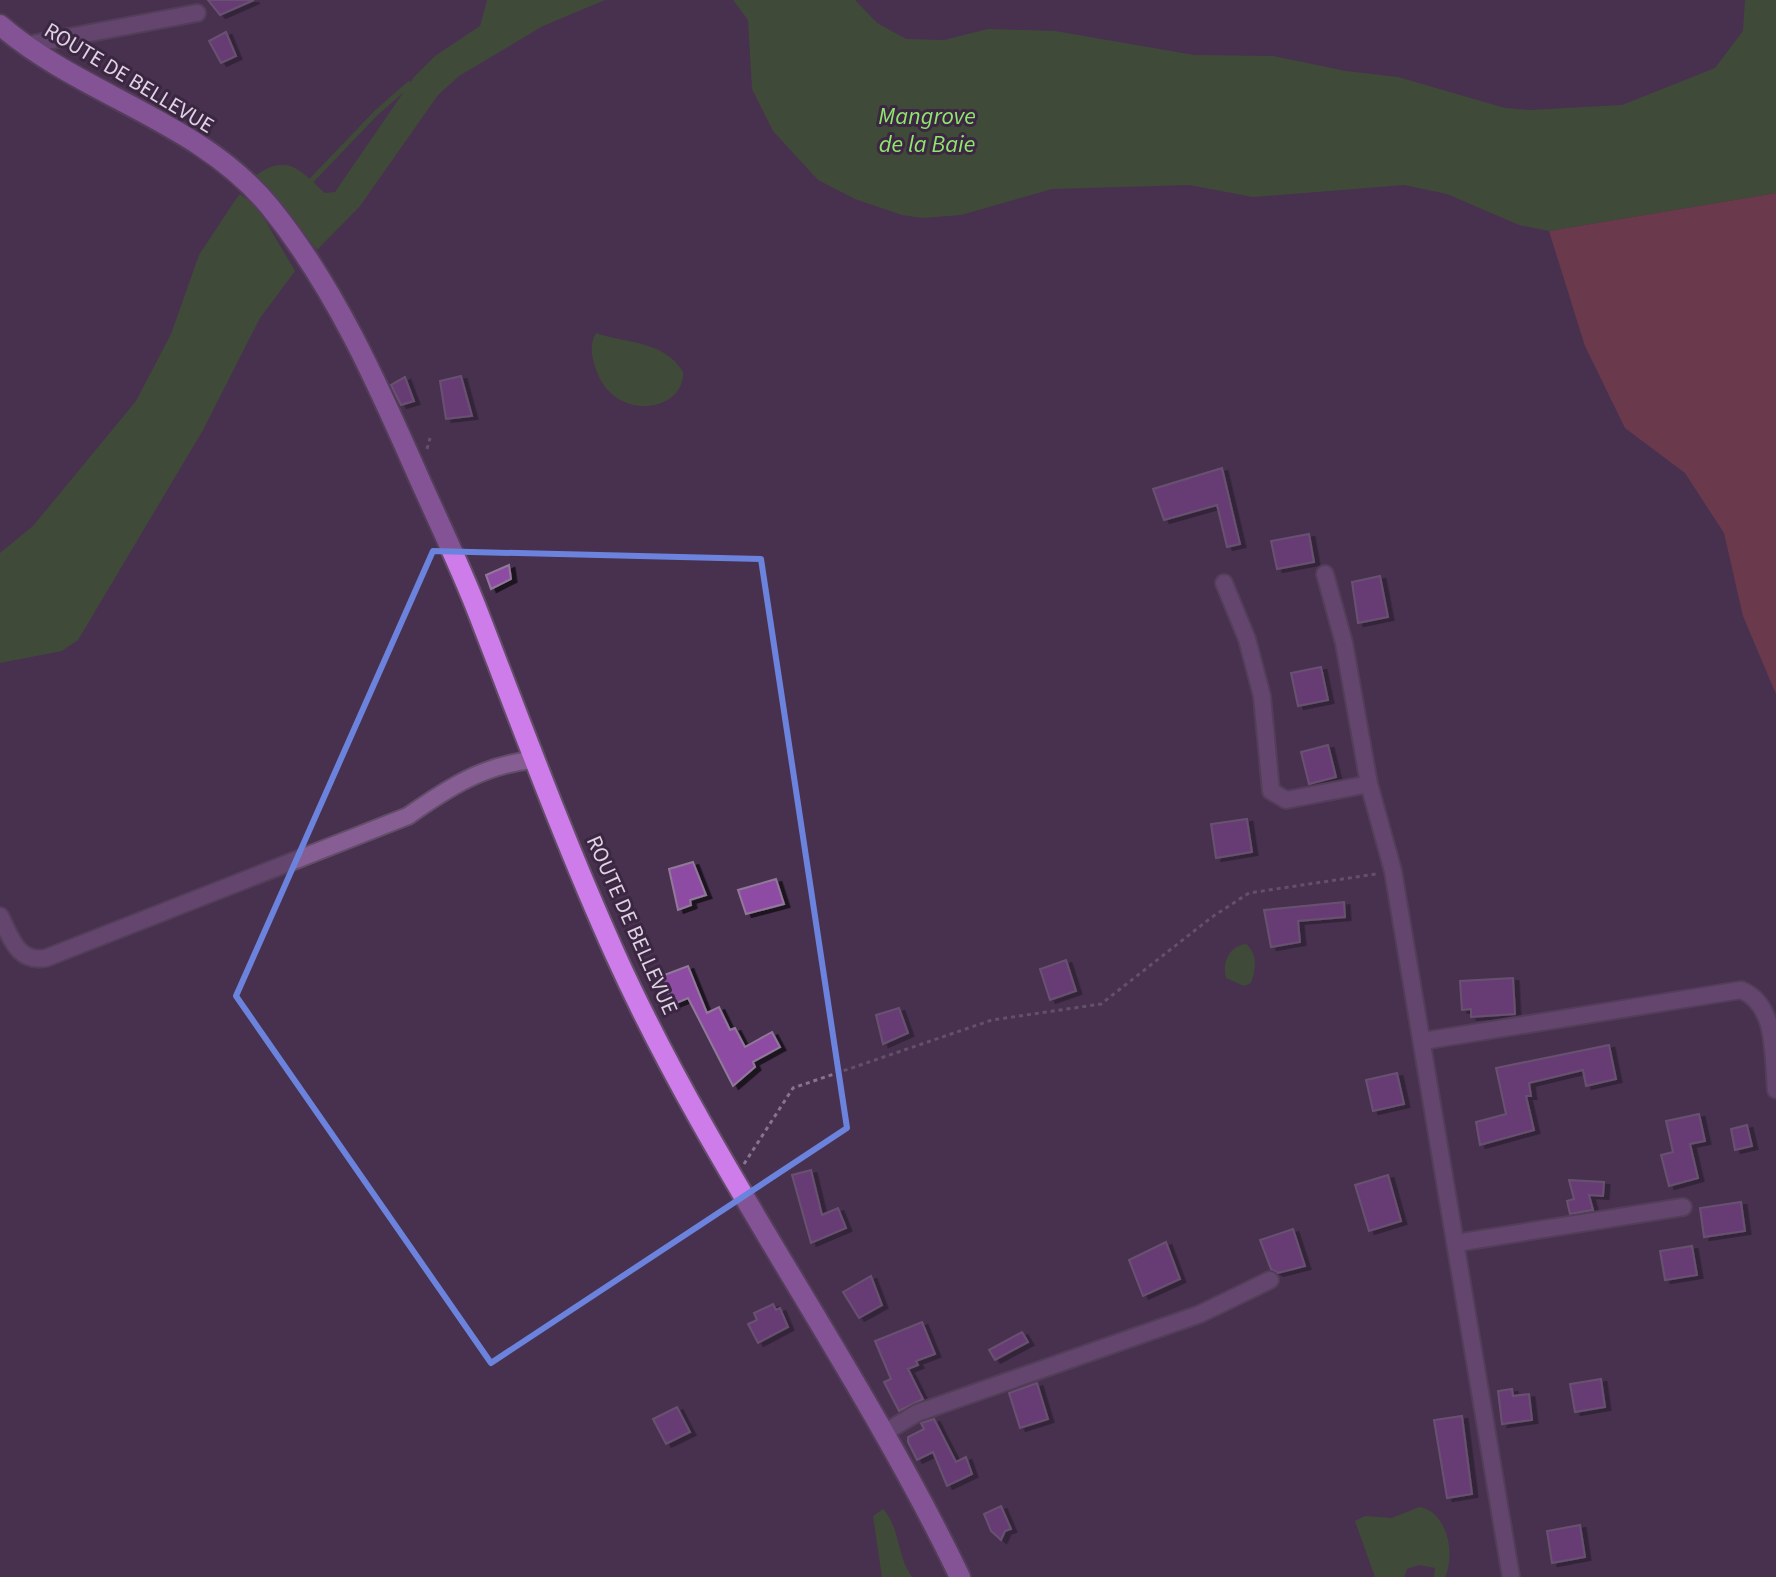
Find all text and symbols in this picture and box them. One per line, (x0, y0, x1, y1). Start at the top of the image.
street label: ROUTE DE BELLEVUE (38, 15, 220, 141)
water label: Mangrove de la Baie (878, 99, 976, 162)
street label: ROUTE DE BELLEVUE (578, 830, 686, 1020)

